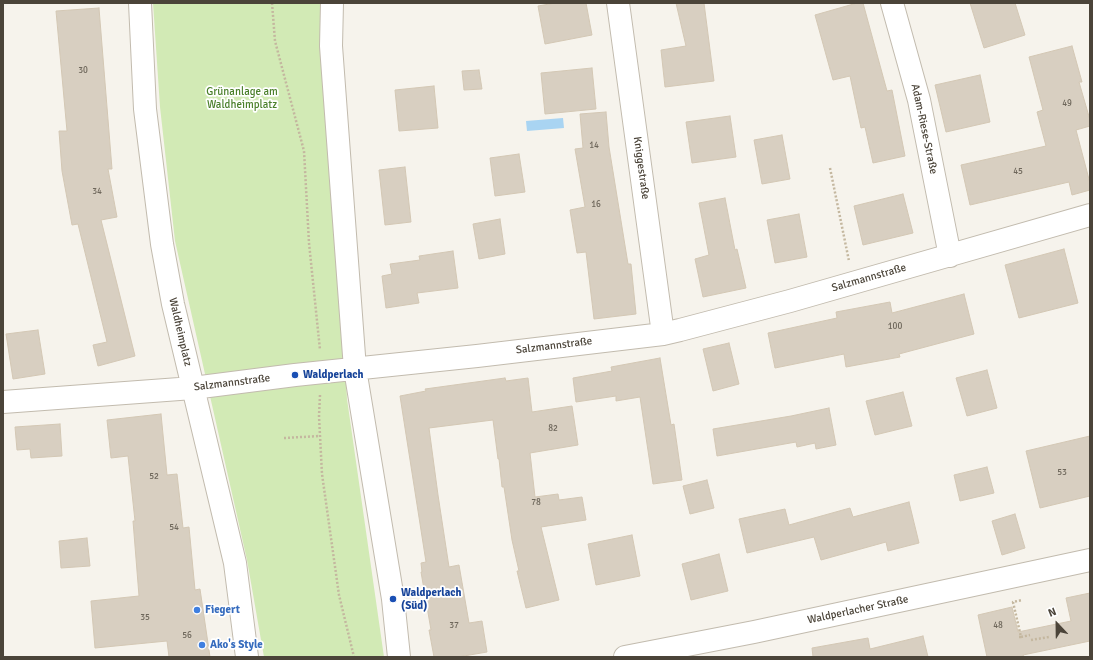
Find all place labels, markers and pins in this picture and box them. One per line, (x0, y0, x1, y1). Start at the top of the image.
place label: Waldperlach (303, 368, 364, 382)
marker: Waldperlach (290, 370, 300, 380)
place label: Waldperlach (Süd) (401, 586, 462, 612)
marker: Waldperlach (Süd) (388, 594, 398, 604)
place label: Fiegert (205, 603, 240, 617)
marker: Fiegert (192, 605, 202, 615)
place label: Ako's Style (210, 638, 263, 652)
marker: Ako's Style (197, 640, 207, 650)

